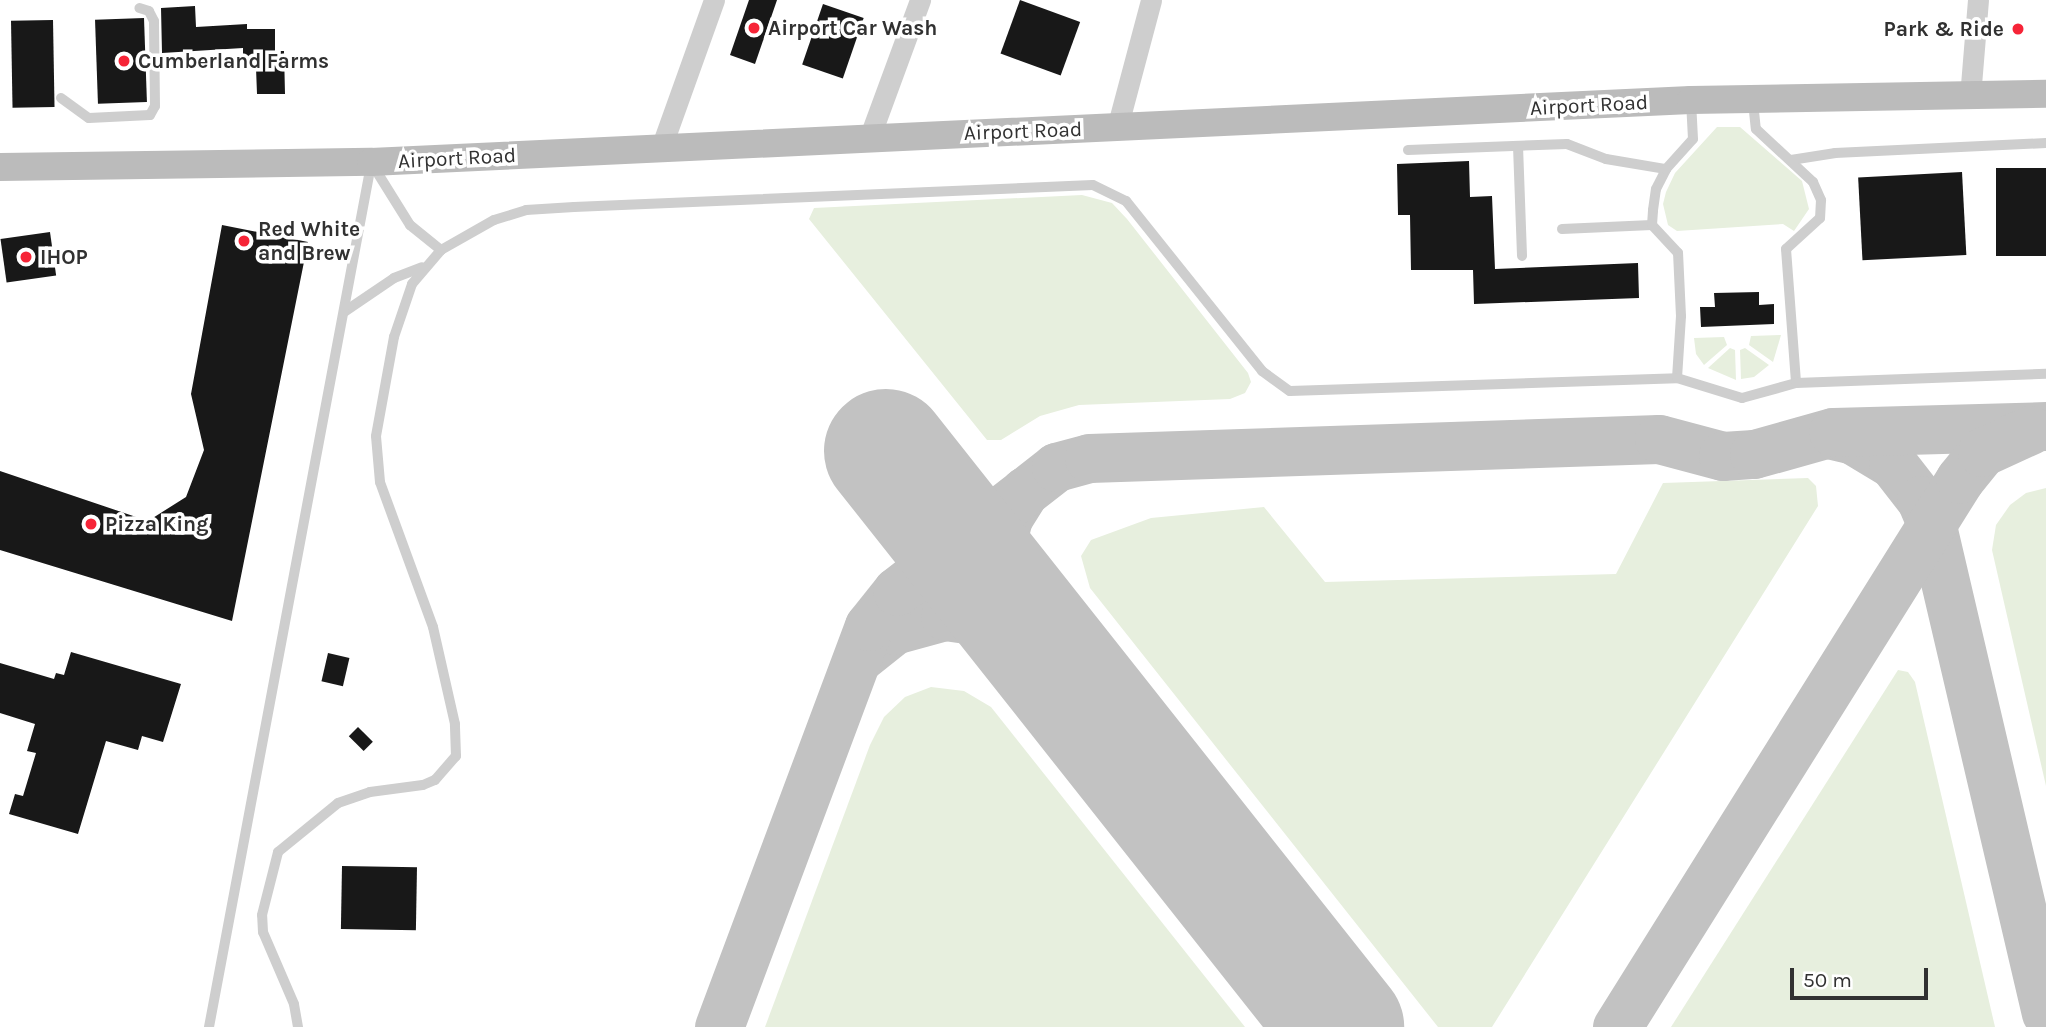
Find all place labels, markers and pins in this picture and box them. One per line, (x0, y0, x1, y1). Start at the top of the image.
place label: Airport Car Wash (768, 15, 937, 41)
place label: Park & Ride (1884, 16, 2004, 42)
marker: Airport Car Wash (746, 20, 762, 36)
marker: Park & Ride (2010, 21, 2026, 37)
place label: Cumberland Farms (138, 48, 329, 74)
marker: Cumberland Farms (116, 53, 132, 69)
place label: Red White and Brew (258, 216, 360, 266)
marker: Red White and Brew (236, 233, 252, 249)
place label: IHOP (40, 244, 88, 270)
marker: IHOP (18, 249, 34, 265)
place label: Pizza King (105, 511, 208, 537)
marker: Pizza King (83, 516, 99, 532)

